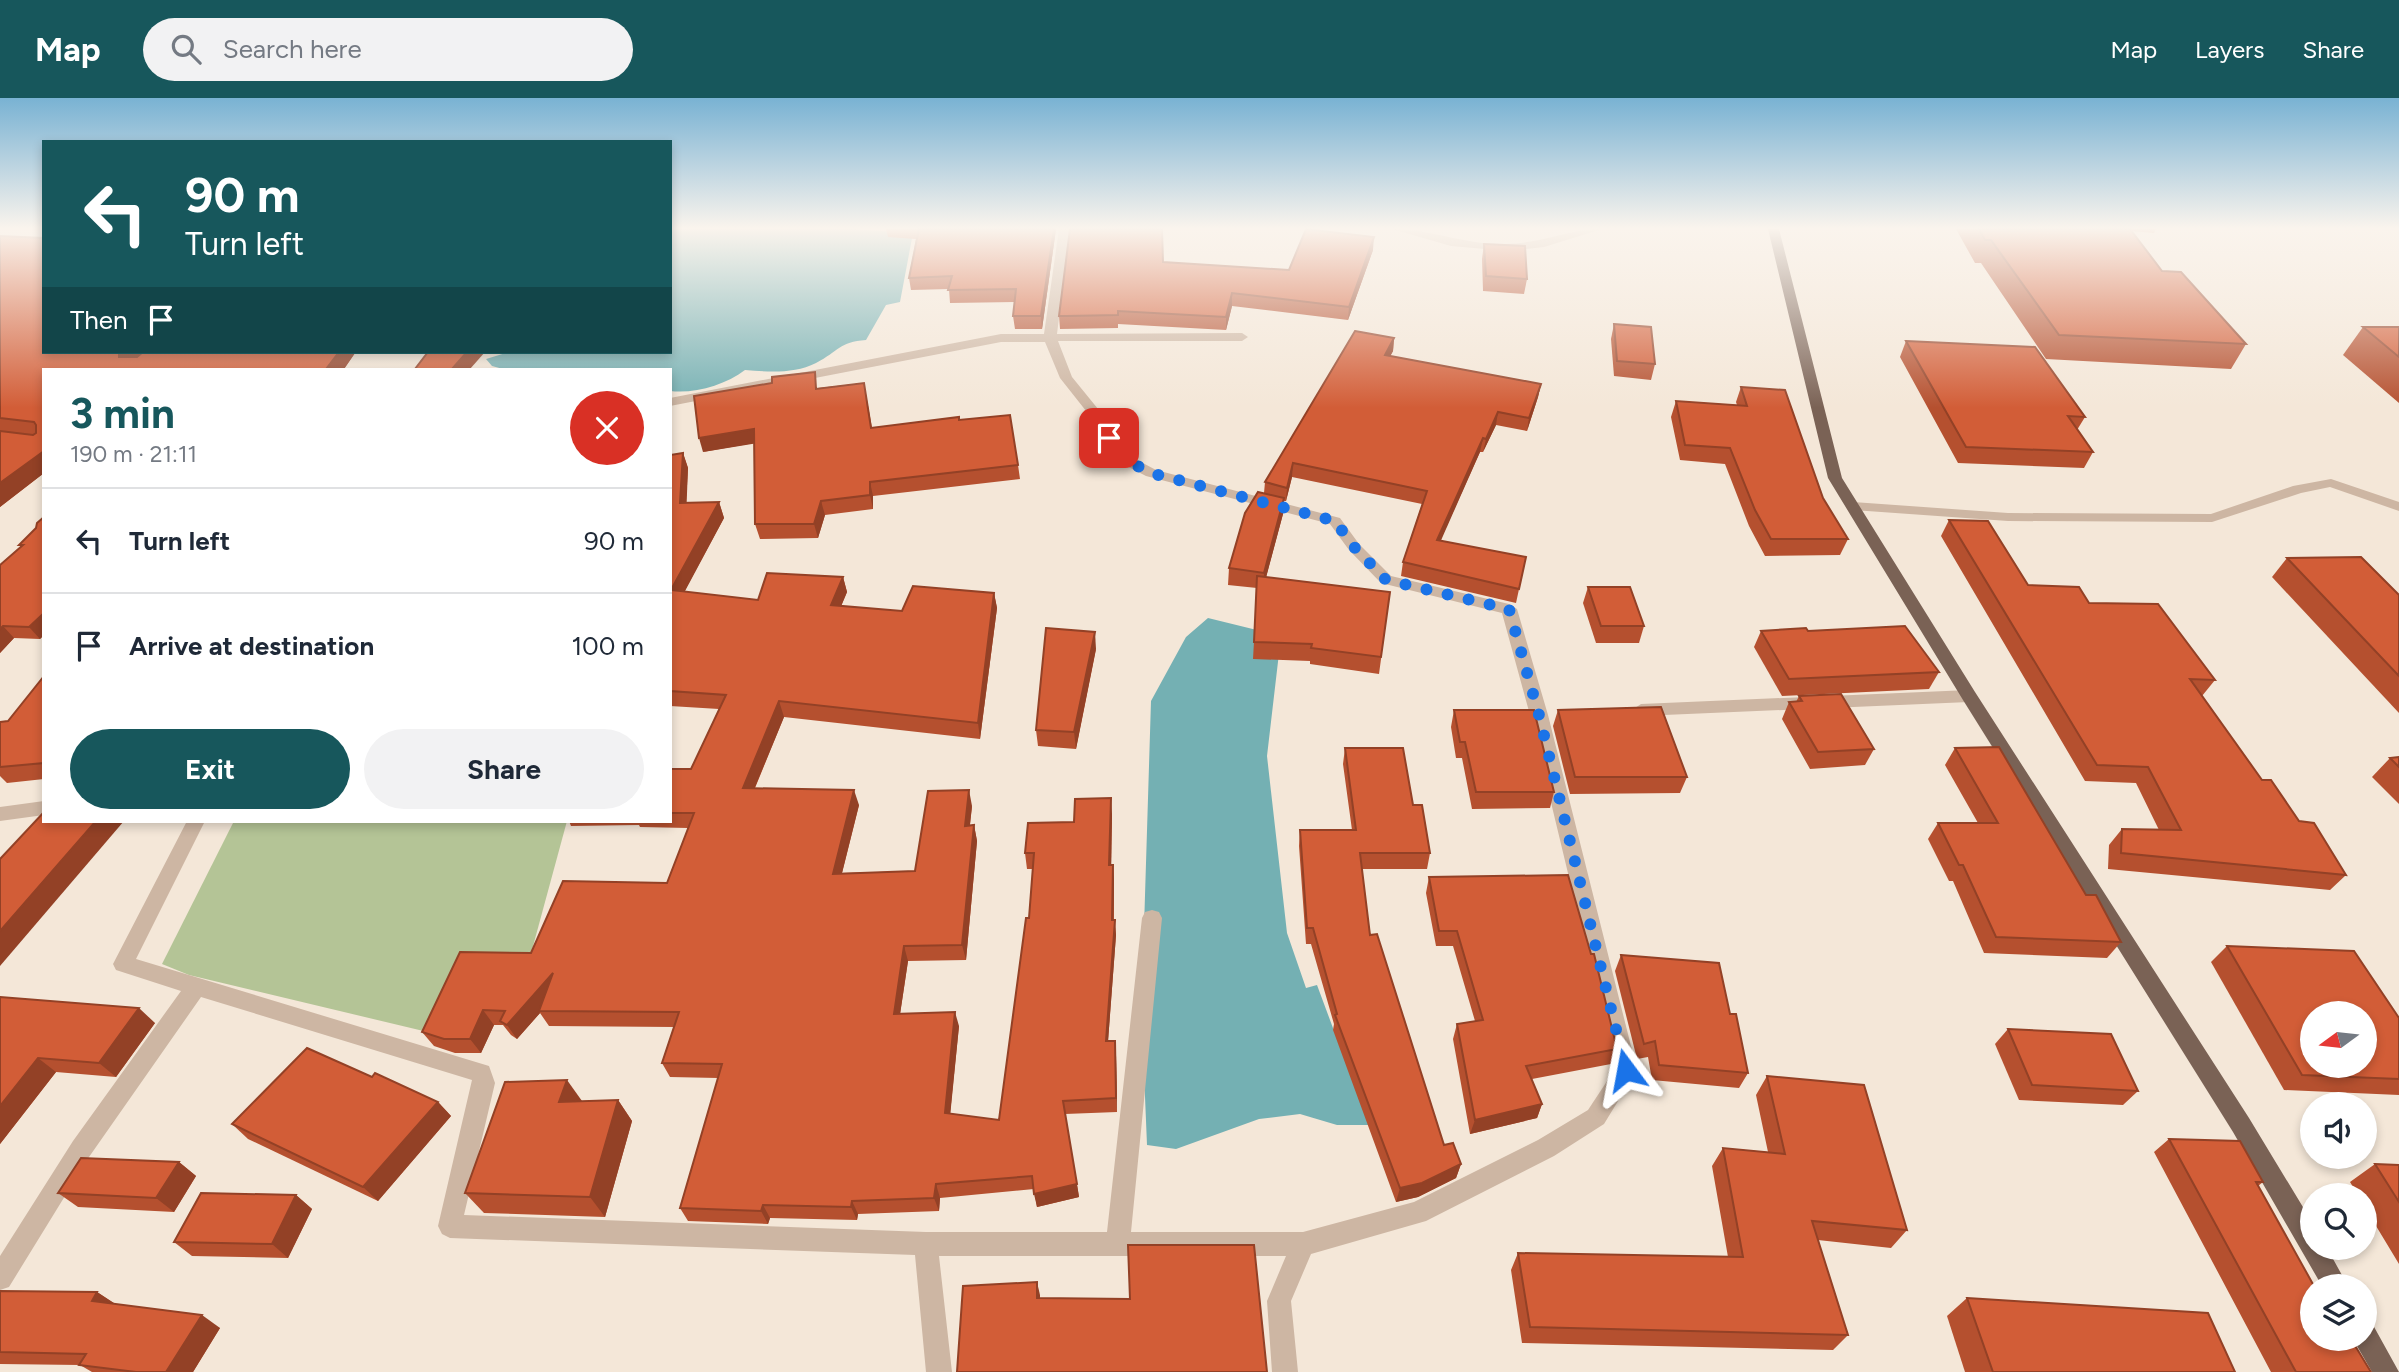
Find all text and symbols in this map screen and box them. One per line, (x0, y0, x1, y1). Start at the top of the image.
search box (143, 18, 633, 81)
text: Map (35, 30, 101, 69)
icon: search (167, 30, 205, 68)
text: Search here (223, 33, 362, 65)
text: Map (2110, 35, 2157, 64)
text: Layers (2195, 35, 2264, 64)
text: Share (2302, 35, 2364, 64)
text: 90 m (185, 165, 300, 224)
icon: left (70, 168, 161, 259)
text: Turn left (185, 225, 304, 263)
icon: arrive (142, 301, 180, 339)
text: Then (70, 304, 128, 336)
text: 3 min (70, 388, 175, 439)
button: close (570, 391, 644, 465)
pin (1079, 408, 1139, 468)
icon: arrive (1090, 419, 1128, 457)
text: 190 m · 21:11 (70, 440, 197, 468)
icon: left (70, 522, 108, 560)
text: Turn left (129, 525, 230, 557)
text: 90 m (584, 525, 644, 557)
icon: arrive (70, 627, 108, 665)
text: Arrive at destination (129, 630, 374, 662)
text: 100 m (571, 630, 644, 662)
button: Exit (70, 729, 350, 809)
button: Share (364, 729, 644, 809)
north arrow (2300, 1001, 2376, 1078)
map controls (2300, 1001, 2377, 1351)
position arrow (1589, 1033, 1663, 1107)
button: sound (2300, 1092, 2377, 1169)
button: search (2300, 1183, 2377, 1260)
button: layers (2300, 1274, 2377, 1351)

